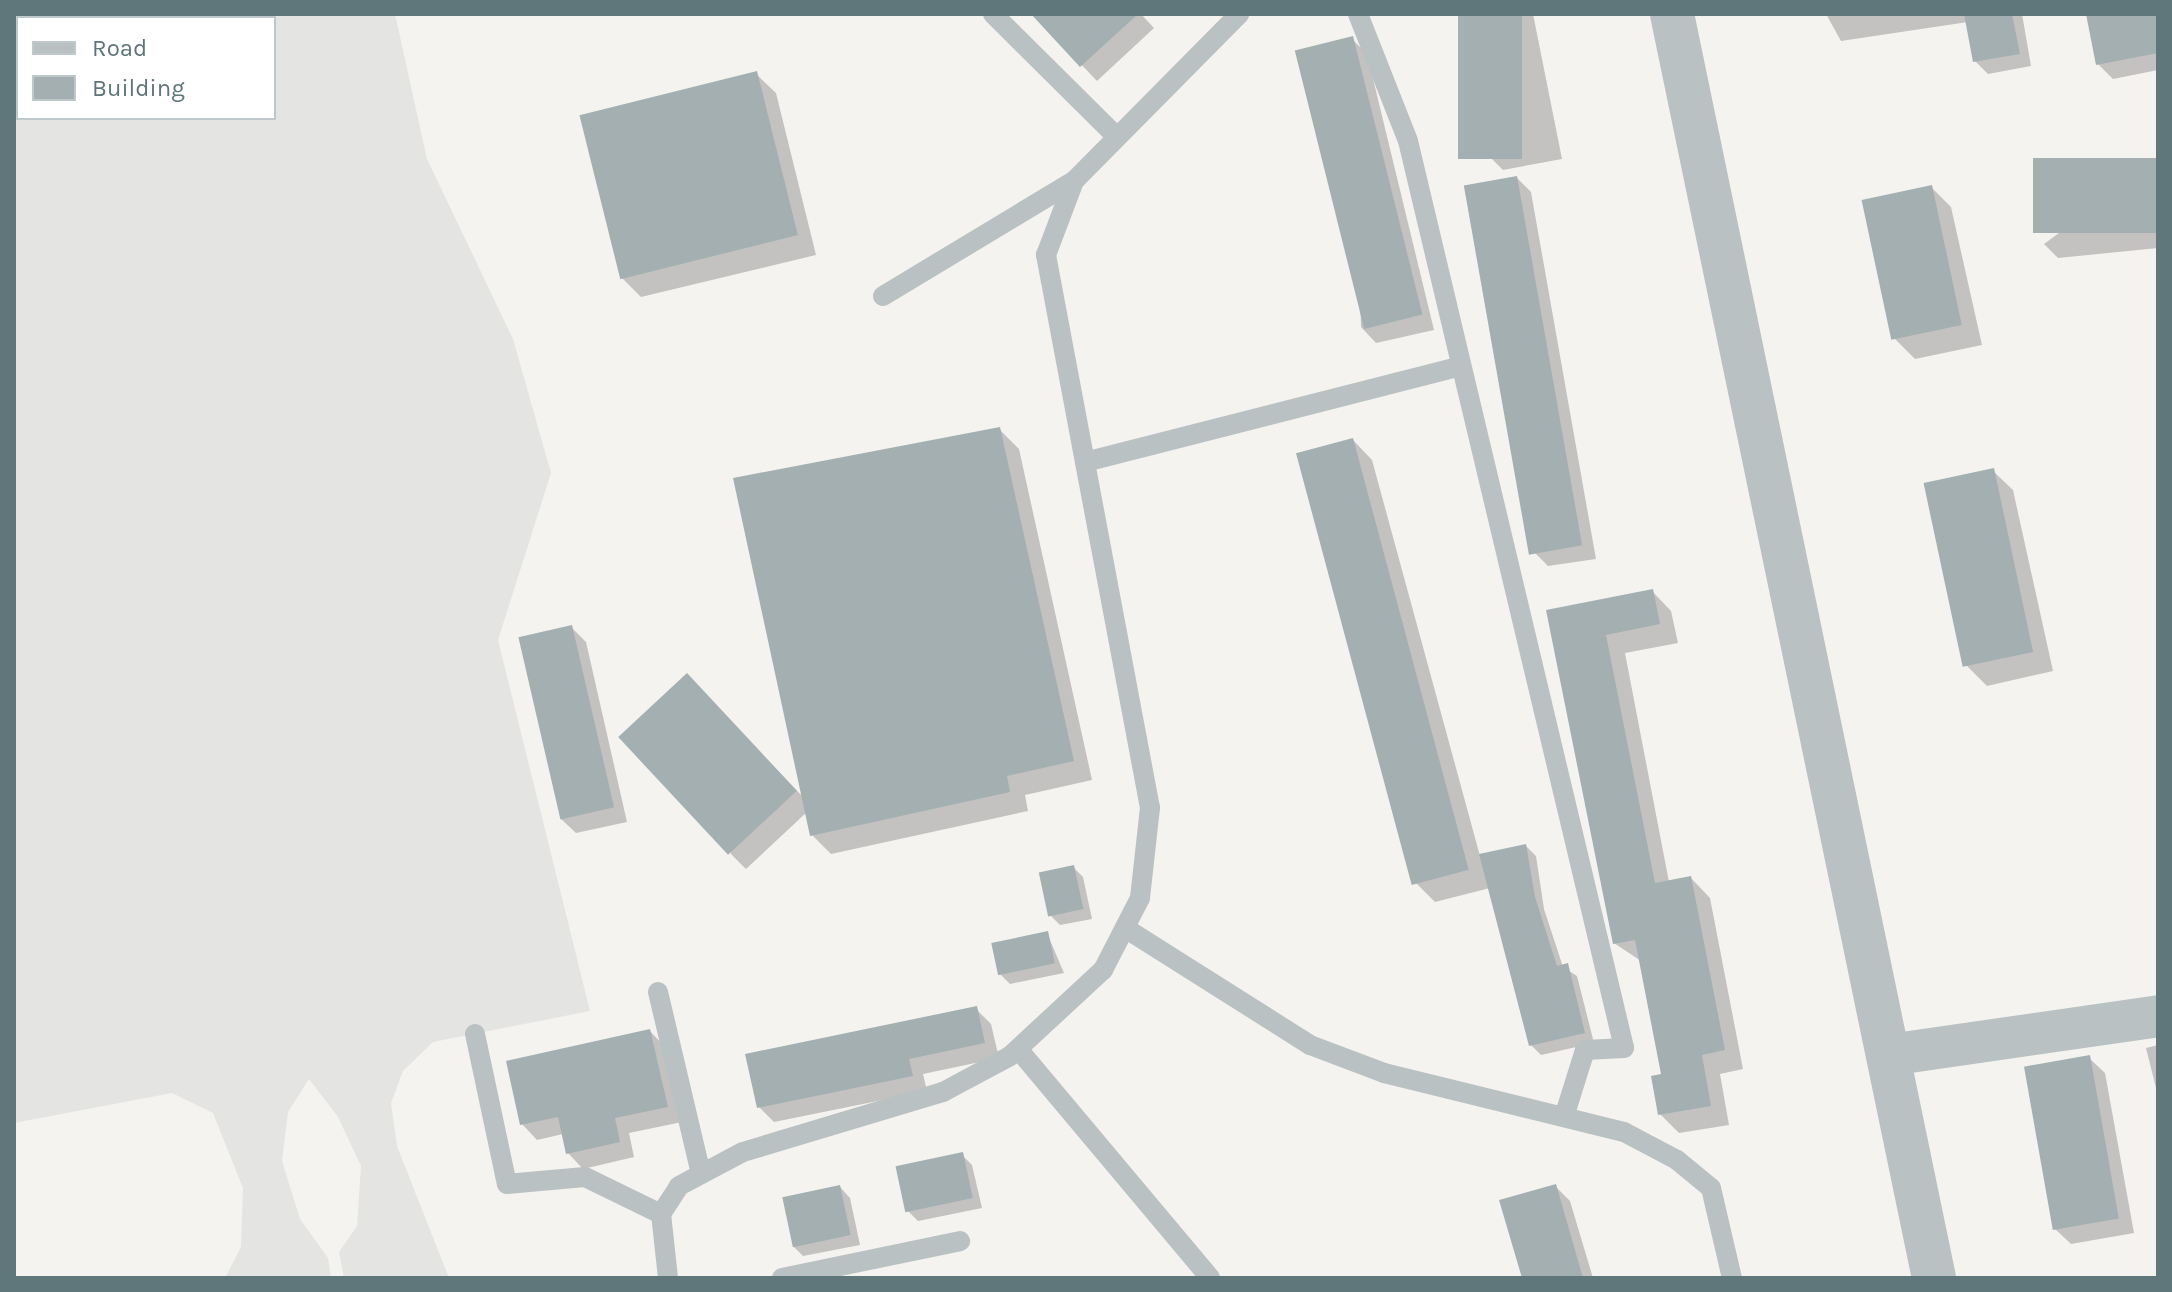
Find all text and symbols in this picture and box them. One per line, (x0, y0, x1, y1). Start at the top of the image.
legend (16, 16, 276, 120)
text: Road (92, 34, 147, 62)
text: Building (92, 74, 185, 102)

